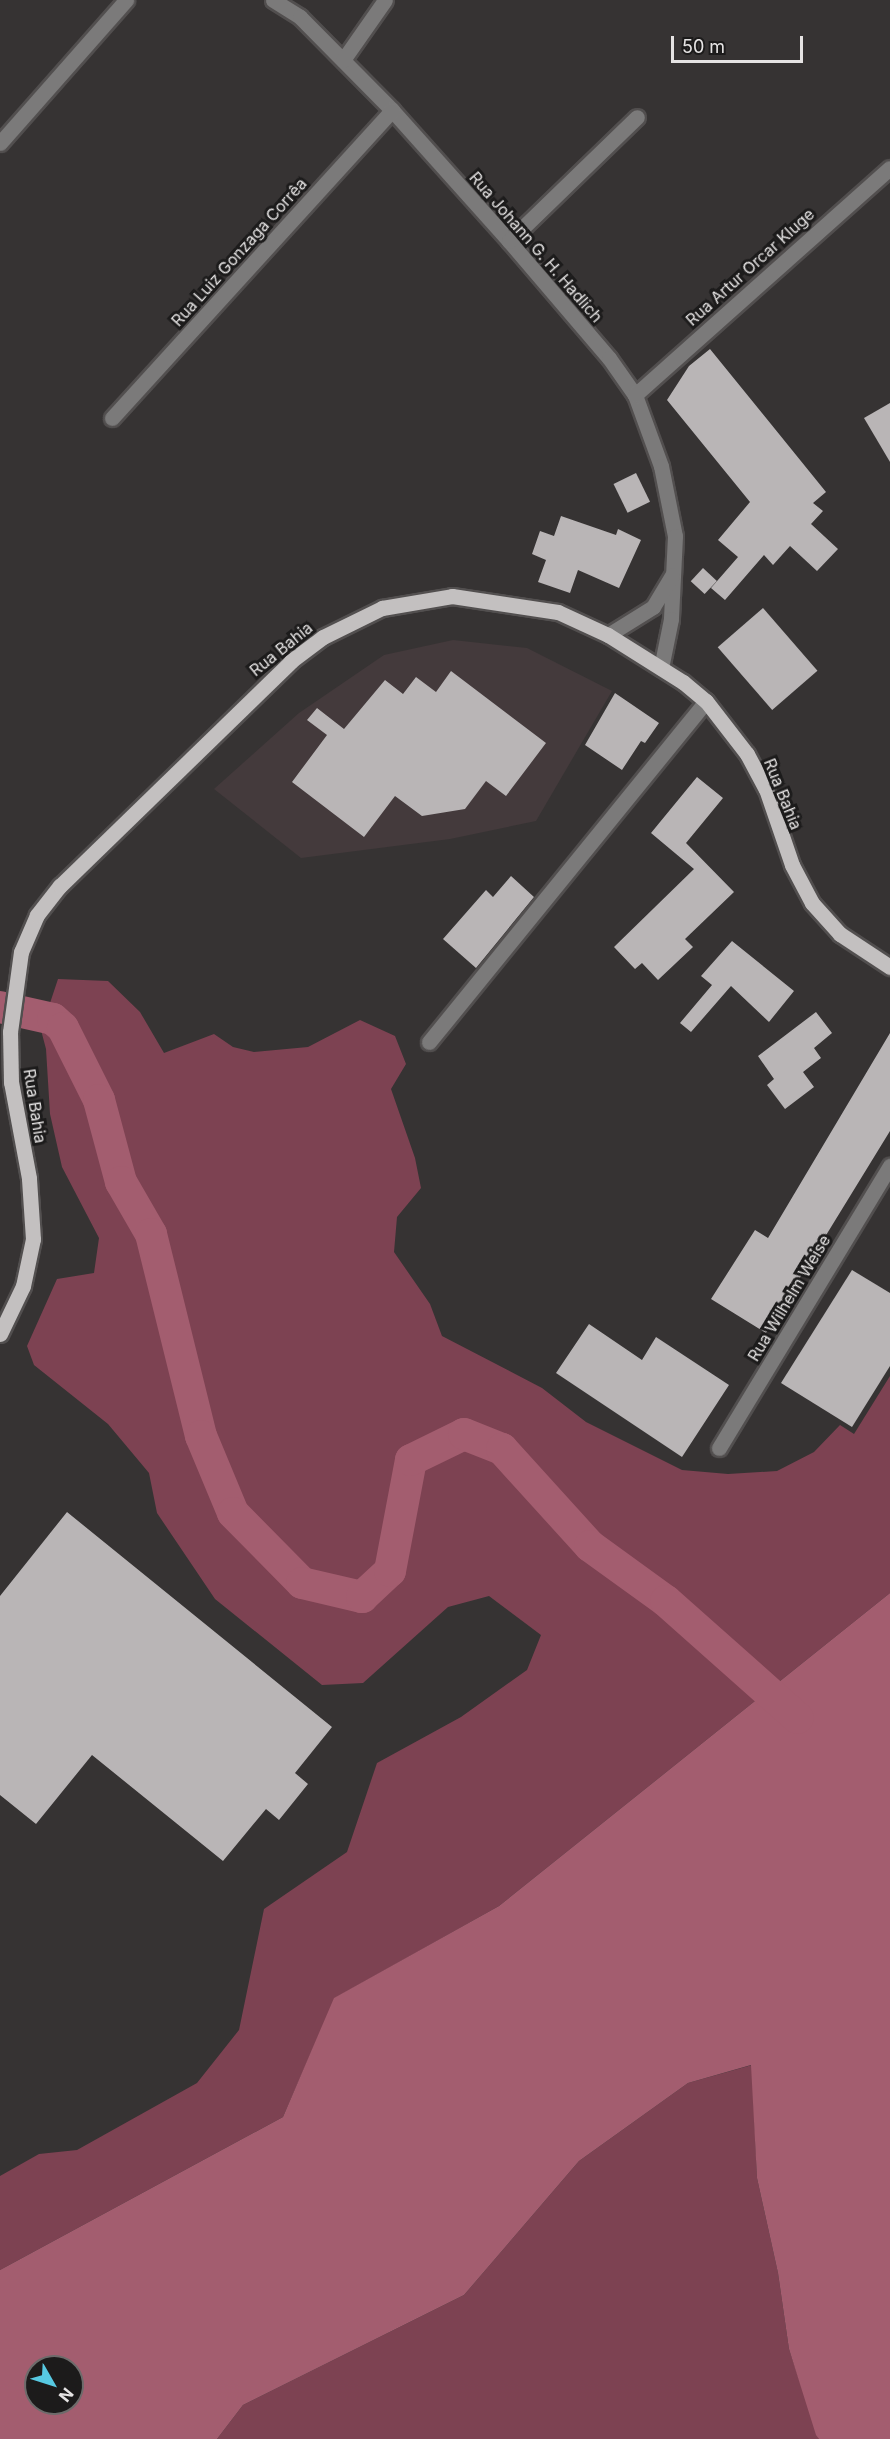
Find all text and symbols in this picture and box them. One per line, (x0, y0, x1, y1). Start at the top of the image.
scale bar (674, 24, 806, 62)
text: 50 m (682, 36, 725, 57)
street label: Rua Johann G. H. Hadlich (465, 168, 607, 326)
street label: Rua Luiz Gonzaga Corrêa (167, 174, 311, 330)
street label: Rua Artur Orcar Kluge (682, 204, 818, 330)
street label: Rua Bahia (246, 618, 316, 680)
street label: Rua Bahia (760, 756, 806, 832)
street label: Rua Bahia (20, 1067, 50, 1145)
street label: Rua Wilhelm Weise (744, 1231, 834, 1365)
north arrow (24, 2355, 84, 2415)
text: N (55, 2384, 78, 2406)

